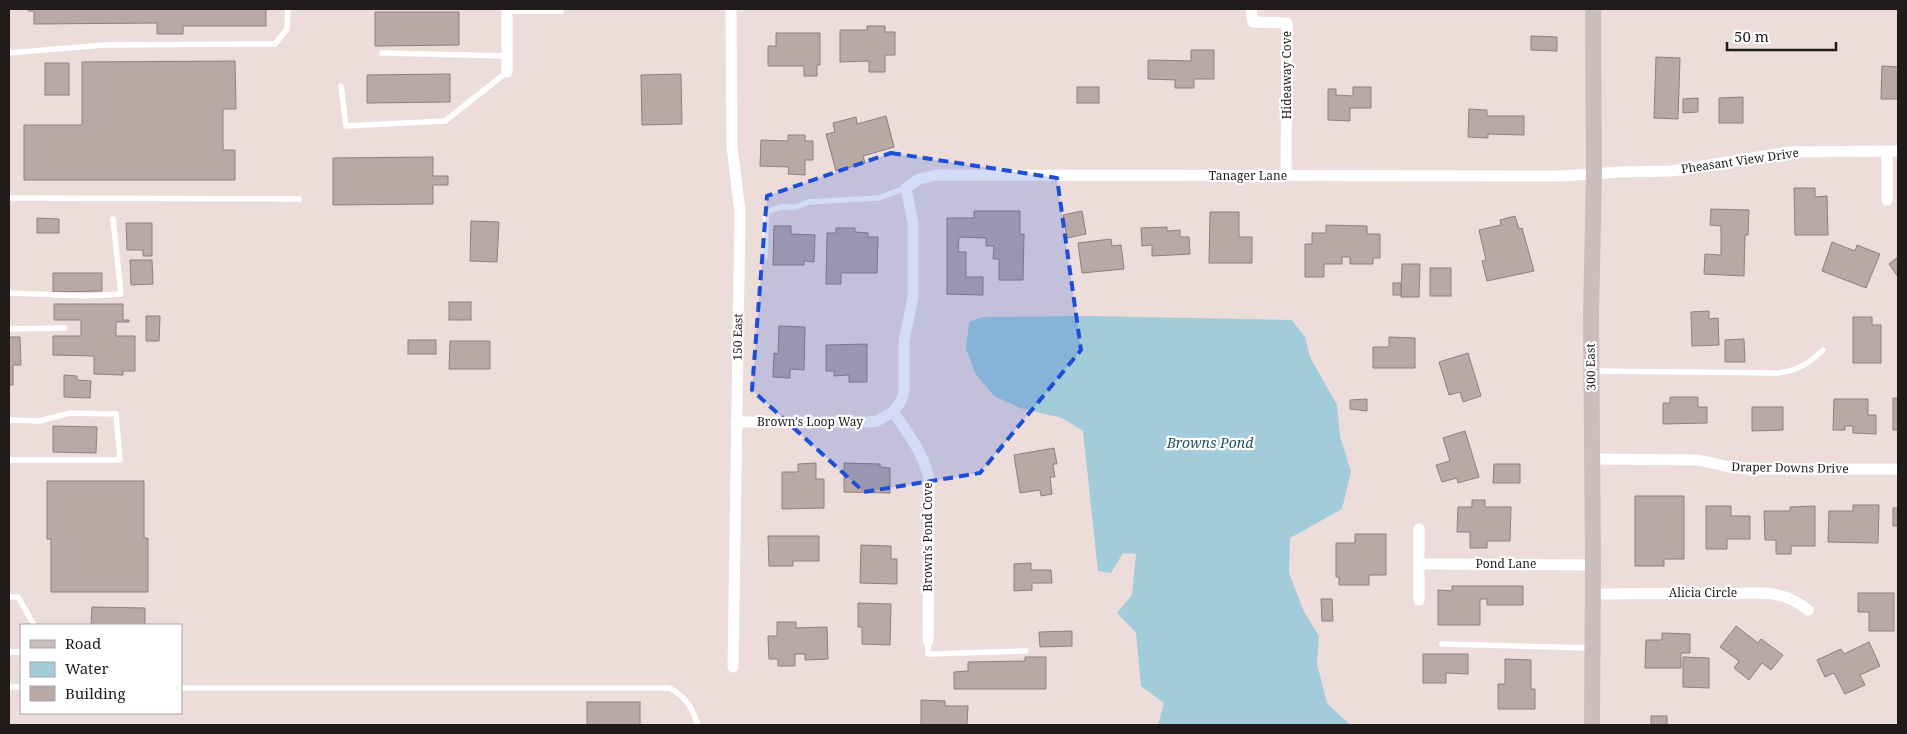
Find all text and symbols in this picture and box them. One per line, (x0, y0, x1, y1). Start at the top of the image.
scale bar (1727, 20, 1836, 52)
text: 50 m (1734, 26, 1769, 46)
street label: Hideaway Cove (1278, 31, 1295, 119)
street label: Pheasant View Drive (1680, 144, 1800, 177)
street label: Tanager Lane (1209, 167, 1287, 184)
street label: 150 East (729, 313, 746, 361)
street label: 300 East (1582, 343, 1599, 391)
street label: Brown's Loop Way (757, 413, 863, 430)
water label: Browns Pond (1166, 433, 1254, 452)
street label: Draper Downs Drive (1731, 458, 1849, 477)
street label: Brown's Pond Cove (919, 482, 936, 592)
street label: Pond Lane (1476, 555, 1536, 572)
street label: Alicia Circle (1669, 584, 1737, 601)
legend (20, 624, 182, 714)
text: Road (65, 633, 101, 653)
text: Water (65, 658, 108, 678)
text: Building (65, 683, 126, 703)

